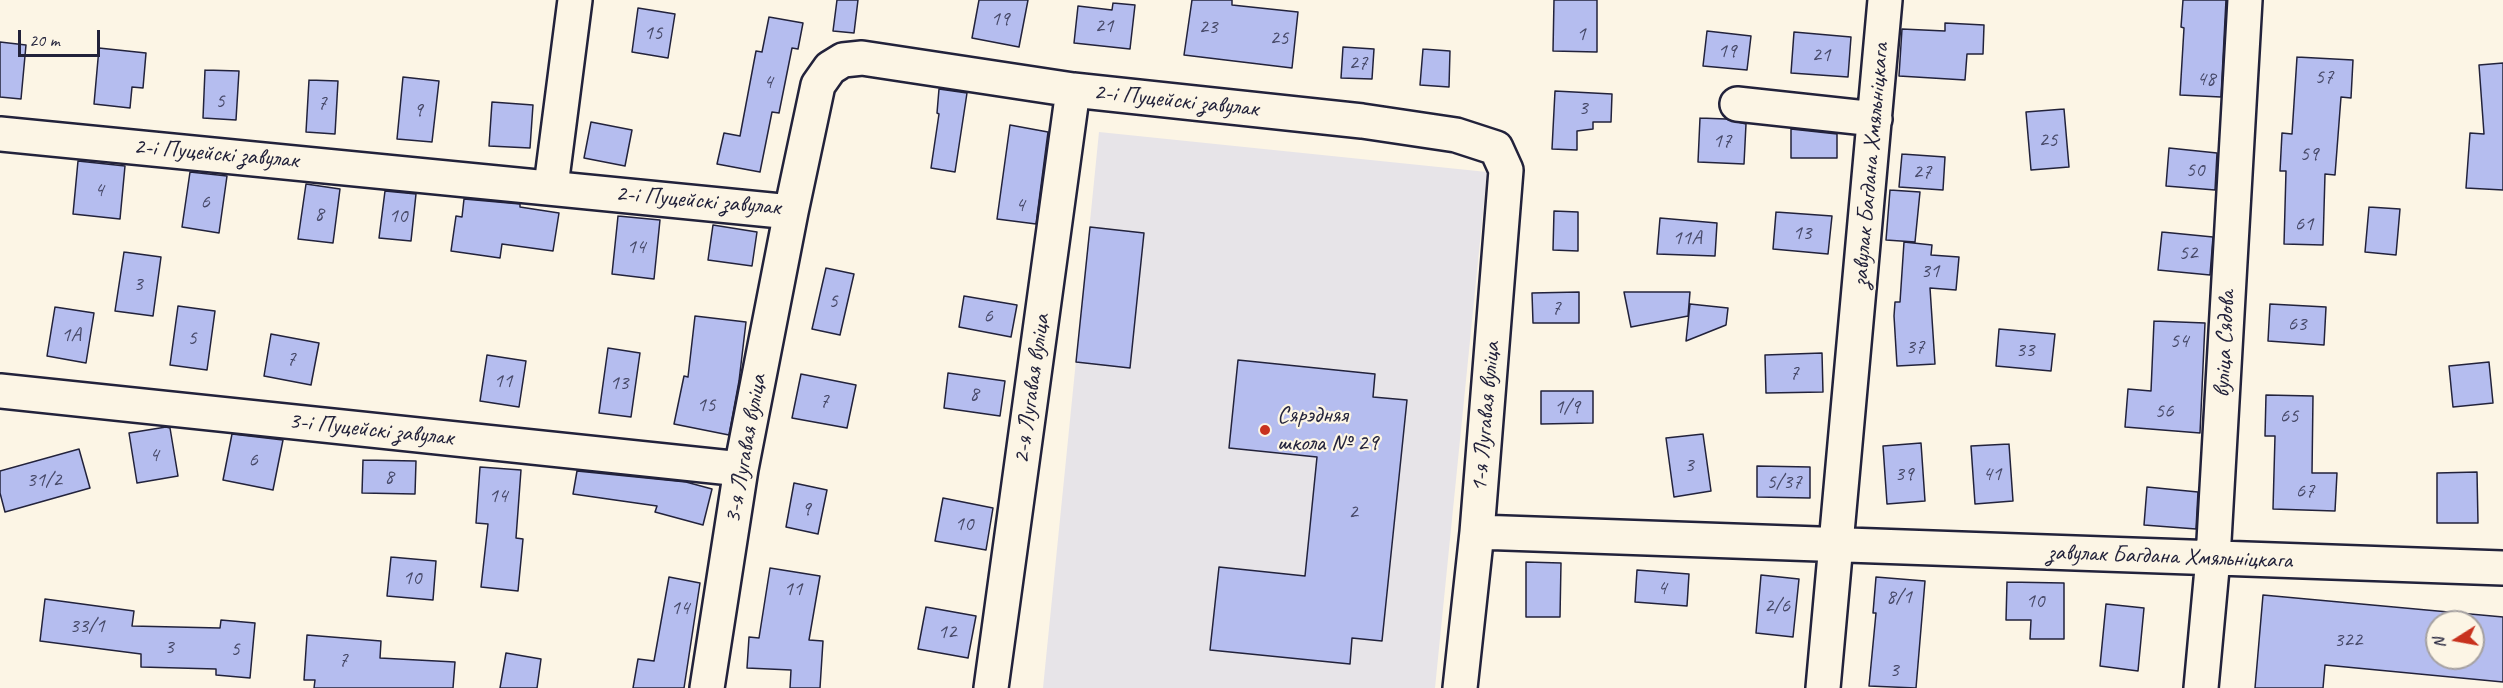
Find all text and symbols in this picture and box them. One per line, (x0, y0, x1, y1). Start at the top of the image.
house number: 19 (991, 6, 1009, 32)
house number: 21 (1095, 13, 1113, 39)
house number: 23 (1199, 14, 1217, 40)
scale bar (21, 18, 104, 56)
house number: 15 (644, 20, 662, 46)
house number: 1 (1576, 21, 1586, 47)
house number: 25 (1270, 25, 1288, 51)
text: 20 m (29, 29, 60, 51)
house number: 19 (1718, 38, 1736, 64)
house number: 21 (1812, 42, 1830, 68)
street label: завулак Багдана Хмяльніцкага (1846, 42, 1896, 288)
house number: 27 (1349, 50, 1367, 76)
house number: 57 (2315, 64, 2333, 90)
house number: 48 (2197, 66, 2215, 92)
house number: 4 (763, 69, 773, 95)
street label: 2-і Пуцейскі завулак (1092, 78, 1260, 124)
house number: 5 (215, 88, 225, 114)
house number: 7 (317, 90, 327, 116)
house number: 3 (1578, 95, 1588, 121)
house number: 9 (413, 97, 423, 123)
house number: 25 (2039, 127, 2057, 153)
house number: 17 (1713, 128, 1731, 154)
street label: 2-і Пуцейскі завулак (132, 132, 300, 176)
house number: 59 (2300, 141, 2318, 167)
house number: 50 (2186, 157, 2204, 183)
house number: 27 (1913, 159, 1931, 185)
house number: 4 (94, 177, 104, 203)
street label: 2-і Пуцейскі завулак (614, 179, 782, 223)
house number: 6 (200, 189, 210, 215)
house number: 4 (1015, 192, 1025, 218)
house number: 8 (314, 201, 324, 227)
house number: 10 (389, 203, 407, 229)
house number: 61 (2295, 211, 2313, 237)
house number: 13 (1793, 220, 1811, 246)
house number: 11А (1672, 225, 1702, 251)
house number: 14 (627, 234, 645, 260)
house number: 52 (2179, 240, 2197, 266)
house number: 31 (1921, 258, 1939, 284)
house number: 3 (133, 271, 143, 297)
house number: 5 (828, 288, 838, 314)
street label: вуліца Сядова (2208, 290, 2242, 398)
house number: 7 (1551, 295, 1561, 321)
house number: 6 (983, 303, 993, 329)
house number: 63 (2288, 311, 2306, 337)
street label: 2-я Лугавая вуліца (1007, 312, 1057, 466)
house number: 1А (61, 322, 81, 348)
house number: 5 (187, 325, 197, 351)
house number: 54 (2170, 328, 2188, 354)
house number: 37 (1906, 334, 1924, 360)
house number: 33 (2016, 337, 2034, 363)
street label: 1-я Лугавая вуліца (1465, 341, 1507, 493)
house number: 7 (286, 346, 296, 372)
house number: 7 (1789, 360, 1799, 386)
house number: 11 (494, 368, 512, 394)
house number: 13 (610, 370, 628, 396)
street label: 3-я Лугавая вуліца (719, 372, 773, 526)
house number: 8 (969, 381, 979, 407)
house number: 7 (819, 388, 829, 414)
house number: 15 (697, 392, 715, 418)
house number: 1/9 (1554, 394, 1580, 420)
house number: 56 (2155, 398, 2173, 424)
place label: Сярэдняя школа № 29 (1277, 402, 1378, 458)
house number: 65 (2280, 403, 2298, 429)
street label: 3-і Пуцейскі завулак (287, 407, 455, 453)
marker: Сярэдняя школа № 29 (1258, 423, 1272, 437)
house number: 4 (149, 442, 159, 468)
house number: 6 (248, 447, 258, 473)
house number: 3 (1684, 452, 1694, 478)
house number: 39 (1895, 461, 1913, 487)
house number: 41 (1983, 461, 2001, 487)
house number: 8 (384, 464, 394, 490)
house number: 31/2 (26, 467, 62, 493)
house number: 5/37 (1766, 469, 1802, 495)
house number: 67 (2296, 478, 2314, 504)
house number: 14 (489, 483, 507, 509)
house number: 9 (801, 496, 811, 522)
house number: 2 (1348, 499, 1358, 525)
house number: 10 (955, 511, 973, 537)
street label: завулак Багдана Хмяльніцкага (2047, 538, 2293, 576)
house number: 10 (403, 565, 421, 591)
house number: 4 (1657, 575, 1667, 601)
house number: 11 (784, 576, 802, 602)
house number: 8/1 (1886, 584, 1912, 610)
house number: 10 (2026, 588, 2044, 614)
house number: 2/6 (1764, 593, 1790, 619)
house number: 14 (671, 595, 689, 621)
north arrow (2425, 610, 2485, 670)
house number: 33/1 (69, 613, 105, 639)
house number: 12 (938, 619, 956, 645)
house number: 322 (2334, 627, 2362, 653)
house number: 3 (164, 634, 174, 660)
house number: 5 (230, 636, 240, 662)
text: N (2429, 636, 2450, 650)
house number: 7 (338, 647, 348, 673)
house number: 3 (1889, 657, 1899, 683)

